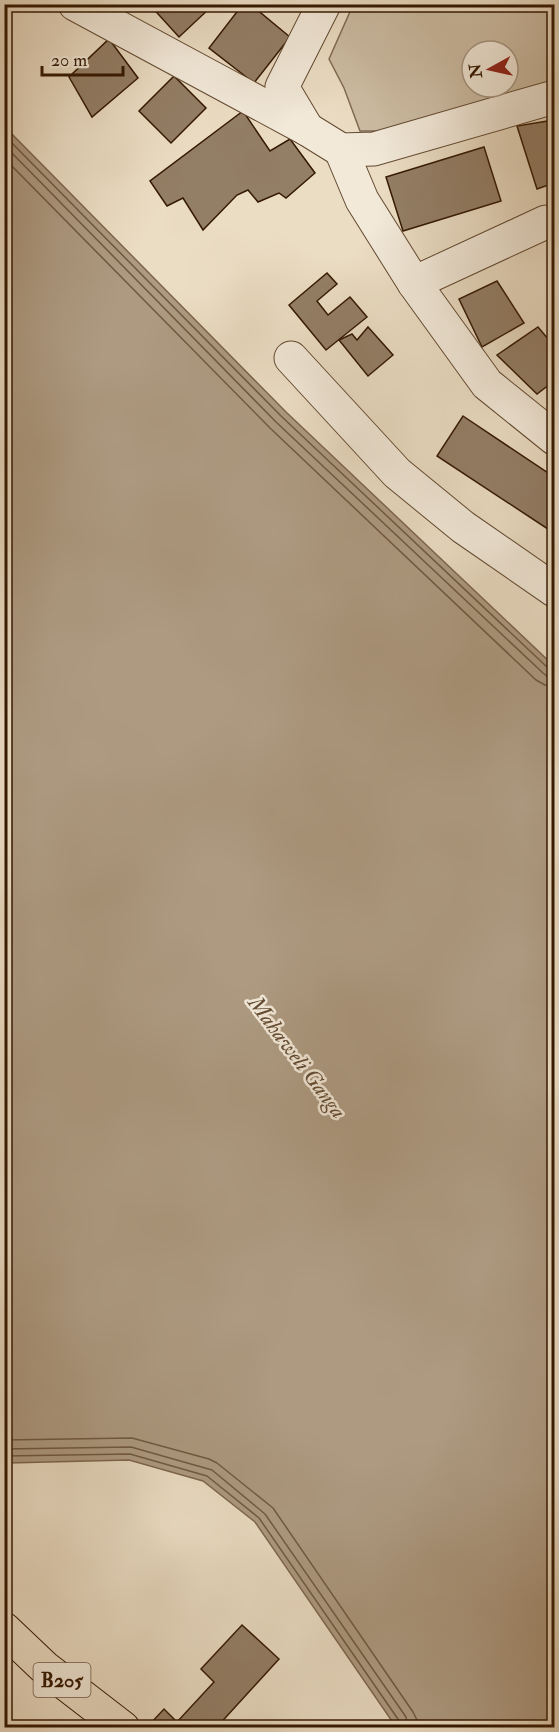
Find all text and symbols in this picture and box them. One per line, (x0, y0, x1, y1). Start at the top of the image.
scale bar (42, 39, 123, 77)
north arrow (460, 39, 520, 99)
text: 20 m (51, 49, 87, 72)
text: N (465, 62, 487, 80)
water label: Mahaweli Ganga (240, 988, 352, 1124)
road number: B205 (34, 1663, 90, 1697)

